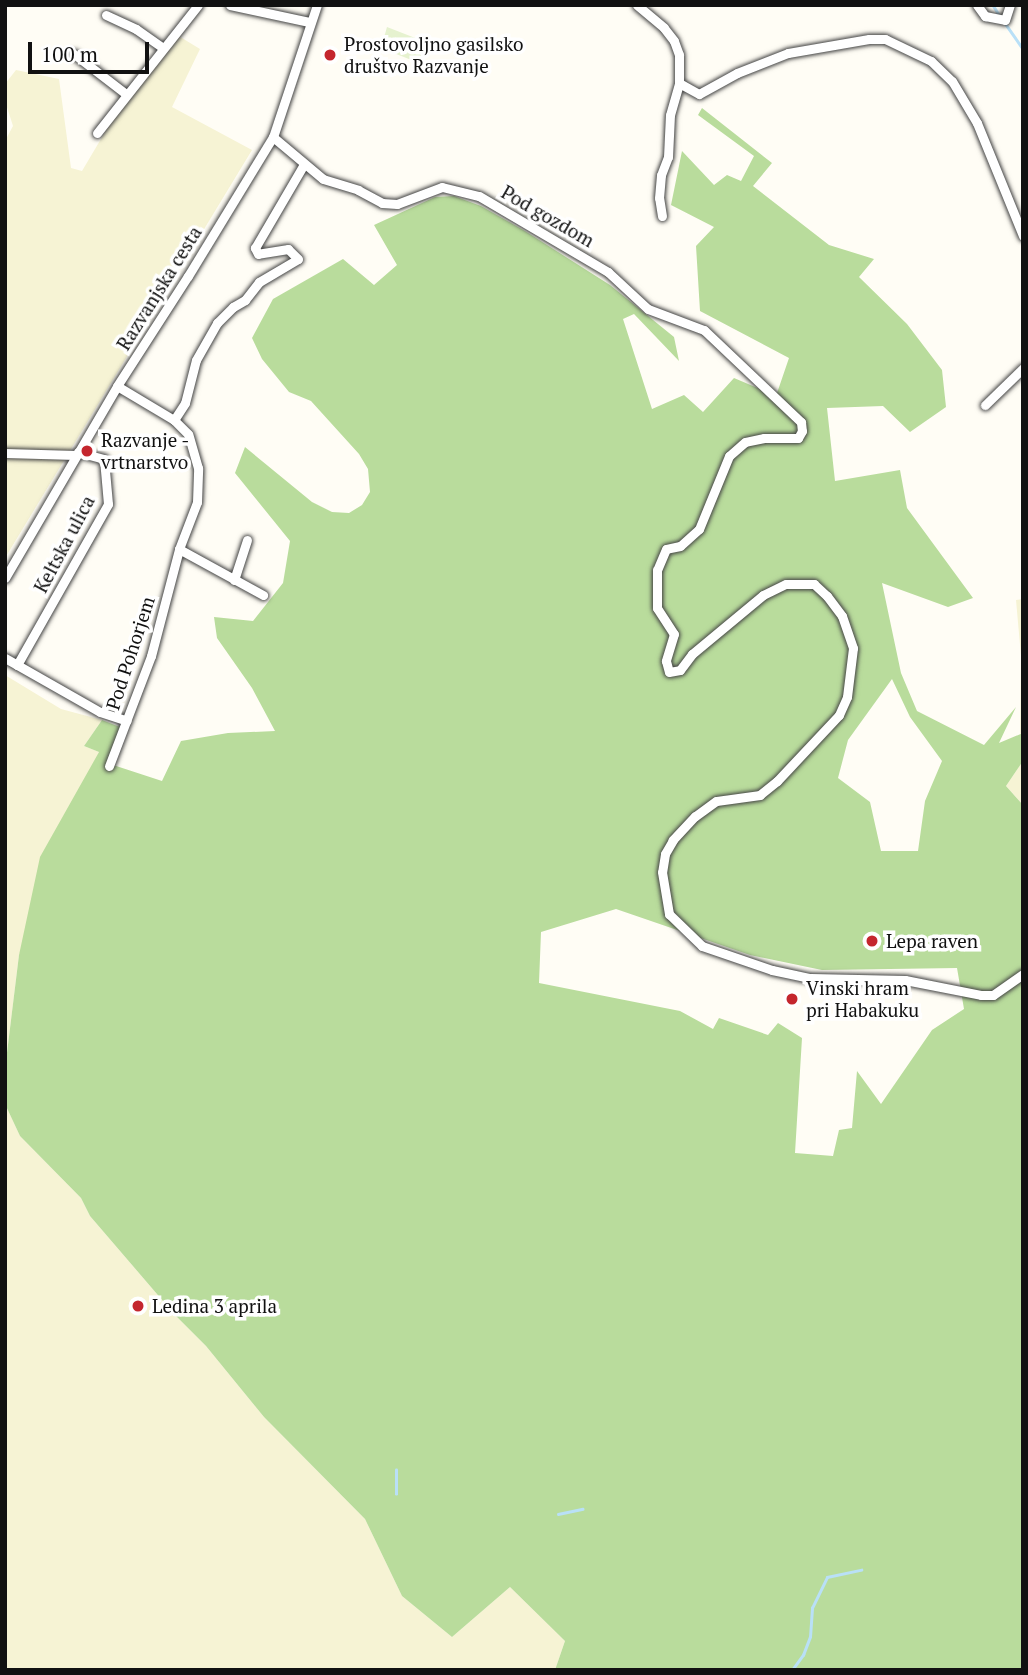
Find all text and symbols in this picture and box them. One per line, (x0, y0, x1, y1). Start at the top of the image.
scale bar (32, 28, 152, 72)
place label: Prostovoljno gasilsko društvo Razvanje (344, 33, 524, 77)
text: 100 m (41, 40, 98, 68)
marker: Prostovoljno gasilsko društvo Razvanje (322, 47, 338, 63)
street label: Pod gozdom (498, 180, 598, 252)
street label: Razvanjska cesta (112, 222, 206, 354)
place label: Razvanje - vrtnarstvo (101, 429, 190, 473)
marker: Razvanje - vrtnarstvo (79, 443, 95, 459)
street label: Keltska ulica (29, 492, 99, 596)
street label: Pod Pohorjem (101, 593, 159, 713)
place label: Lepa raven (886, 930, 978, 952)
marker: Lepa raven (864, 933, 880, 949)
place label: Vinski hram pri Habakuku (806, 977, 919, 1021)
marker: Vinski hram pri Habakuku (784, 991, 800, 1007)
place label: Ledina 3 aprila (152, 1295, 277, 1317)
marker: Ledina 3 aprila (130, 1298, 146, 1314)

